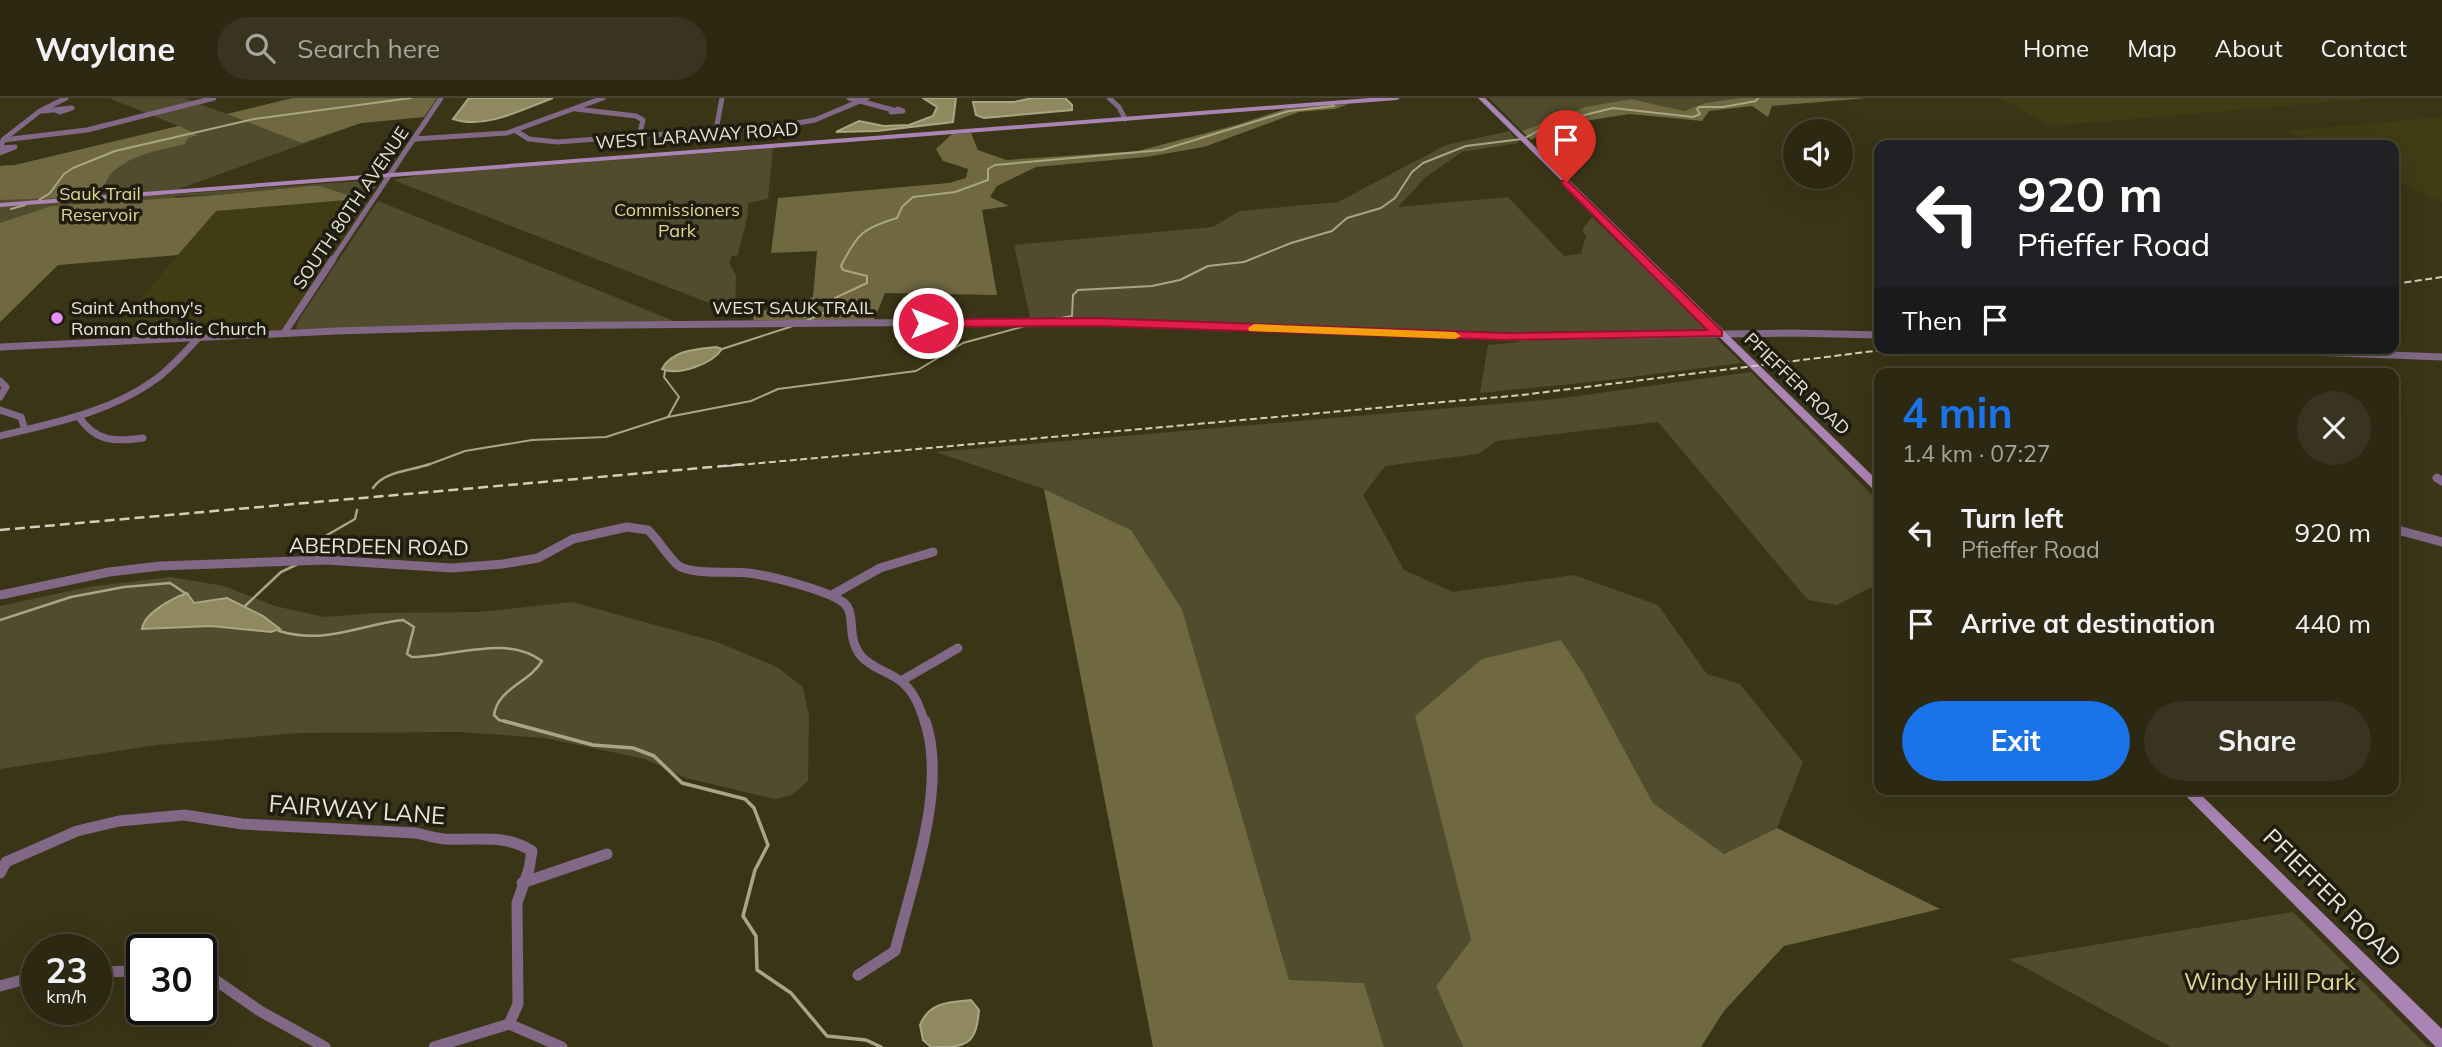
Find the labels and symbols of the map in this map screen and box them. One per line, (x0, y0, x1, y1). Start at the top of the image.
pin (1536, 110, 1596, 182)
street label: WEST LARAWAY ROAD (595, 117, 799, 154)
street label: SOUTH 80TH AVENUE (288, 122, 414, 293)
park label: Sauk Trail Reservoir (59, 182, 141, 226)
park label: Commissioners Park (614, 198, 740, 242)
position arrow (891, 286, 965, 360)
place label: Saint Anthony's Roman Catholic Church (71, 296, 267, 340)
street label: WEST SAUK TRAIL (712, 296, 874, 319)
marker: Saint Anthony's Roman Catholic Church (49, 310, 65, 326)
street label: PFIEFFER ROAD (1740, 328, 1855, 440)
street label: ABERDEEN ROAD (289, 531, 469, 561)
street label: FAIRWAY LANE (268, 788, 446, 830)
street label: PFIEFFER ROAD (2257, 822, 2408, 973)
speed limit sign: 30 (126, 934, 217, 1025)
park label: Windy Hill Park (2184, 966, 2357, 996)

